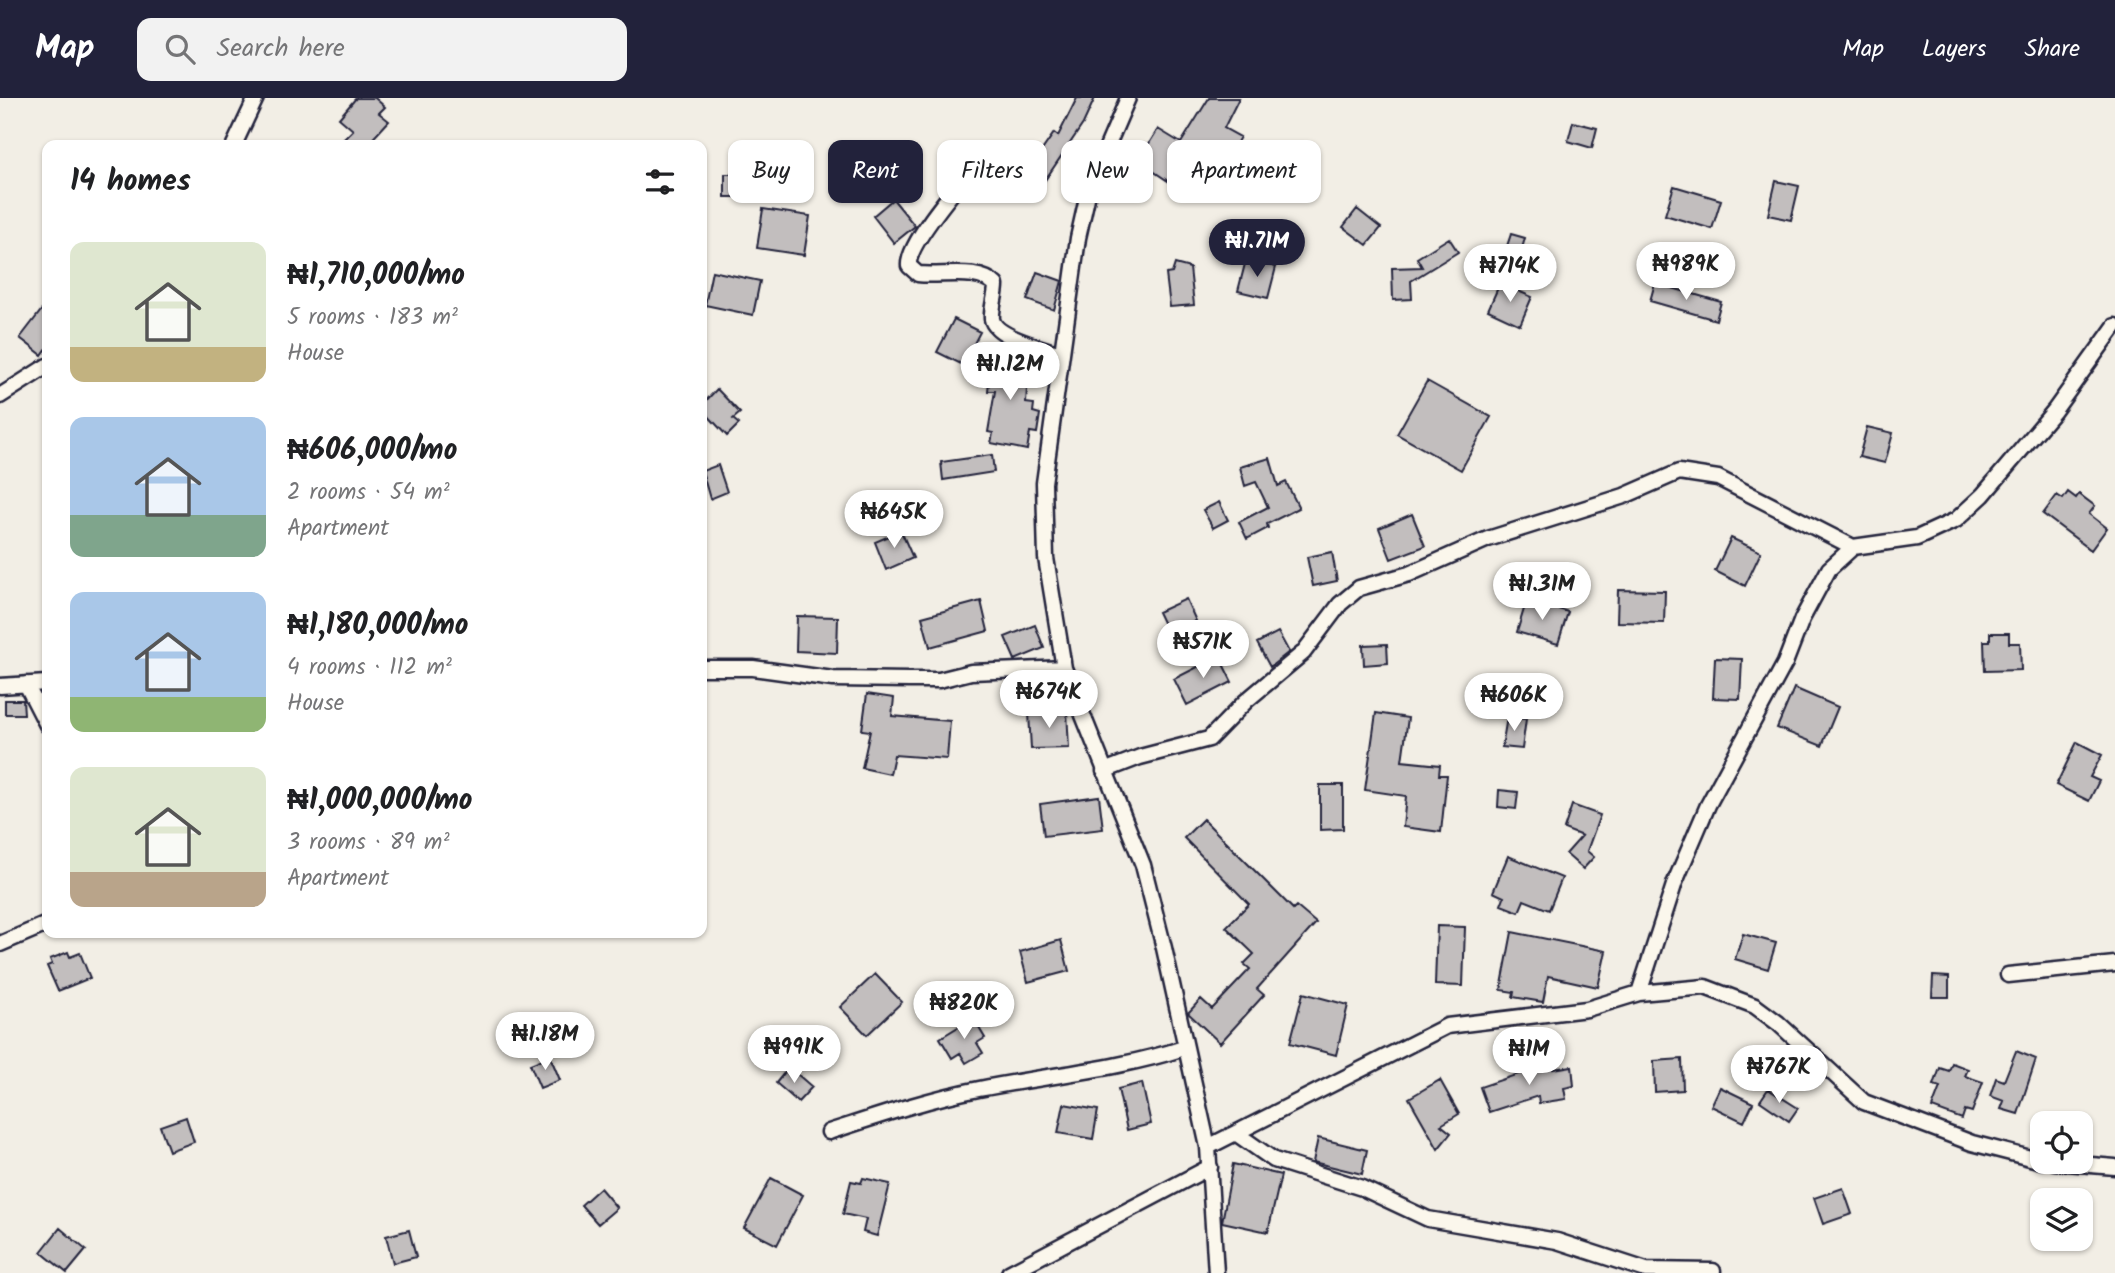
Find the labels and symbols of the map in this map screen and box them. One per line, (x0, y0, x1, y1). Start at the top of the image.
pin: ₦1.71M (1200, 220, 1314, 279)
pin: ₦989K (1637, 242, 1735, 302)
pin: ₦714K (1461, 244, 1559, 304)
pin: ₦1.12M (953, 342, 1067, 402)
pin: ₦645K (845, 490, 943, 550)
pin: ₦1.31M (1485, 562, 1599, 622)
pin: ₦571K (1154, 620, 1252, 680)
pin: ₦674K (1000, 670, 1098, 730)
pin: ₦606K (1465, 674, 1563, 733)
pin: ₦820K (915, 982, 1013, 1041)
pin: ₦1.18M (488, 1012, 602, 1072)
pin: ₦991K (745, 1026, 843, 1085)
pin: ₦1M (1495, 1028, 1563, 1087)
pin: ₦767K (1730, 1046, 1828, 1105)

